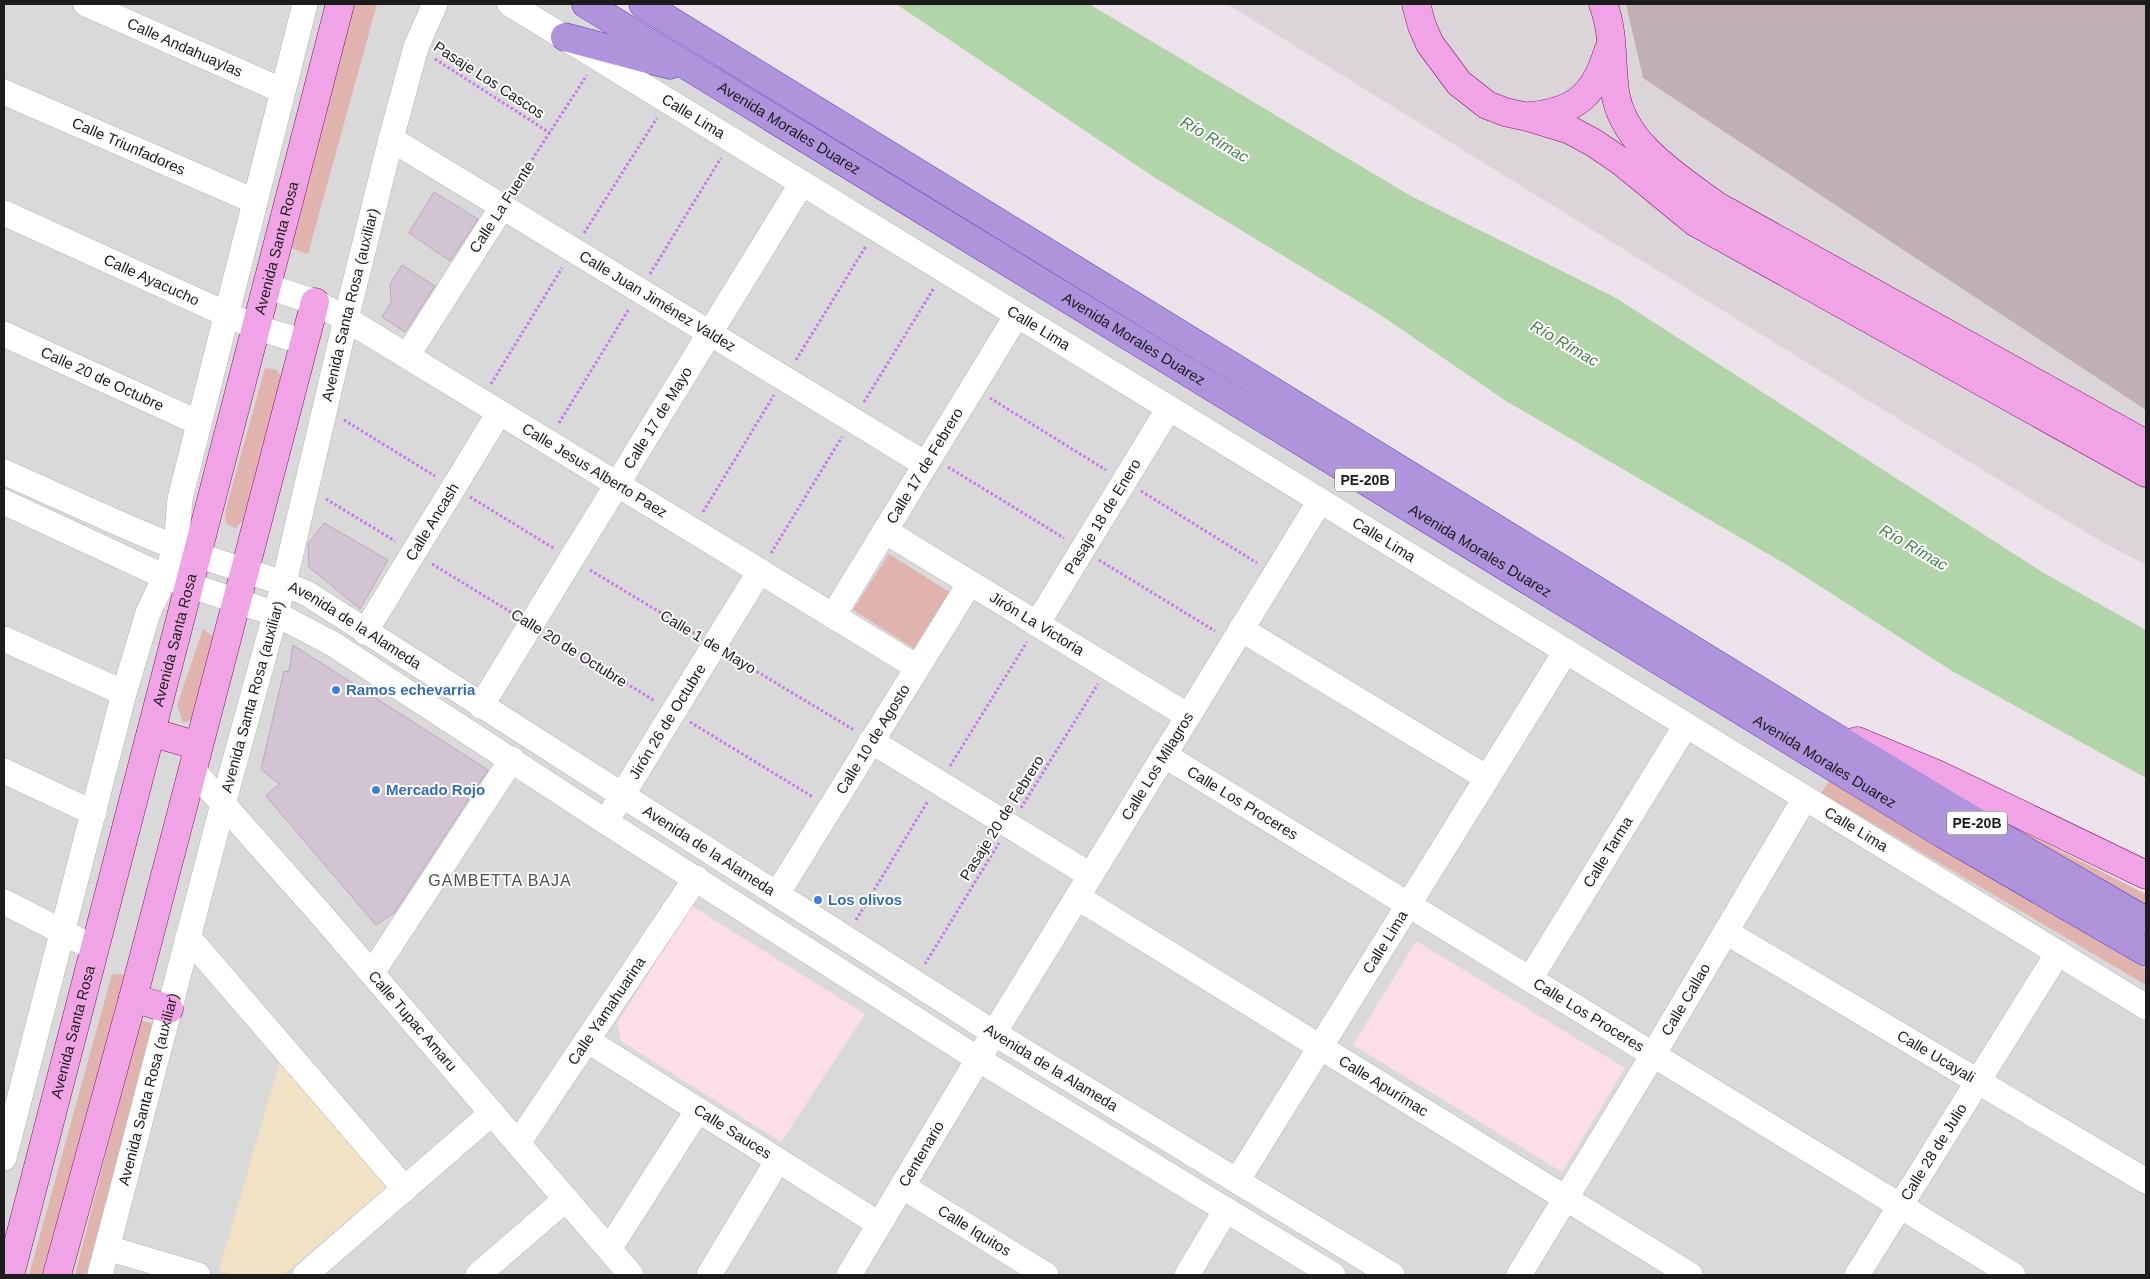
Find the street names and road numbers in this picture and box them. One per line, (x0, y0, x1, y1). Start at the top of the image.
street label: Calle Andahuaylas (125, 14, 245, 80)
street label: Pasaje Los Cascos (431, 37, 548, 122)
street label: Avenida Morales Duarez (715, 78, 864, 178)
street label: Calle Lima (659, 90, 729, 142)
street label: Calle Triunfadores (70, 114, 188, 178)
street label: Calle La Fuente (466, 158, 538, 256)
street label: Avenida Santa Rosa (251, 179, 302, 316)
street label: Avenida Santa Rosa (auxiliar) (318, 206, 381, 403)
street label: Calle Juan Jiménez Valdez (577, 247, 739, 355)
street label: Calle Ayacucho (101, 250, 202, 309)
street label: Avenida Morales Duarez (1060, 289, 1208, 389)
street label: Calle Lima (1004, 302, 1074, 354)
street label: Calle 20 de Octubre (38, 343, 167, 414)
street label: Calle 17 de Mayo (620, 363, 695, 472)
street label: Calle 17 de Febrero (883, 405, 966, 527)
street label: Calle Jesus Alberto Paez (519, 419, 670, 521)
street label: Pasaje 18 de Enero (1061, 456, 1144, 577)
road number: PE-20B (1335, 468, 1395, 492)
street label: Calle Ancash (402, 480, 462, 564)
street label: Avenida Morales Duarez (1406, 500, 1555, 600)
street label: Calle Lima (1349, 514, 1419, 565)
street label: Avenida Santa Rosa (149, 571, 200, 708)
street label: Avenida de la Alameda (286, 578, 425, 673)
street label: Jirón La Victoria (987, 588, 1088, 659)
street label: Avenida Santa Rosa (auxiliar) (218, 599, 287, 794)
street label: Calle 20 de Octubre (508, 605, 630, 690)
street label: Calle 1 de Mayo (657, 606, 759, 677)
street label: Jirón 26 de Octubre (625, 661, 709, 782)
street label: Calle 10 de Agosto (832, 681, 913, 797)
street label: Calle Los Milagros (1118, 709, 1197, 823)
street label: Avenida Morales Duarez (1751, 711, 1899, 811)
street label: Pasaje 20 de Febrero (956, 752, 1047, 883)
street label: Calle Los Proceres (1184, 762, 1301, 843)
street label: Avenida de la Alameda (640, 802, 779, 899)
street label: Calle Lima (1822, 803, 1892, 855)
road number: PE-20B (1947, 811, 2007, 834)
street label: Calle Tarma (1579, 813, 1636, 890)
street label: Calle Lima (1359, 907, 1411, 977)
street label: Calle Yamahuarina (564, 953, 649, 1068)
street label: Calle Callao (1657, 960, 1713, 1038)
street label: Avenida Santa Rosa (47, 963, 98, 1100)
street label: Calle Tupac Amaru (365, 967, 461, 1074)
street label: Calle Los Proceres (1530, 974, 1647, 1055)
street label: Avenida Santa Rosa (auxiliar) (115, 991, 181, 1187)
street label: Avenida de la Alameda (981, 1020, 1122, 1115)
street label: Calle Ucayali (1894, 1026, 1978, 1086)
street label: Calle Apurímac (1336, 1052, 1432, 1120)
street label: Calle 28 de Julio (1897, 1100, 1970, 1203)
street label: Calle Sauces (691, 1101, 775, 1162)
street label: Centenario (895, 1118, 947, 1190)
street label: Calle Iquitos (935, 1201, 1014, 1259)

